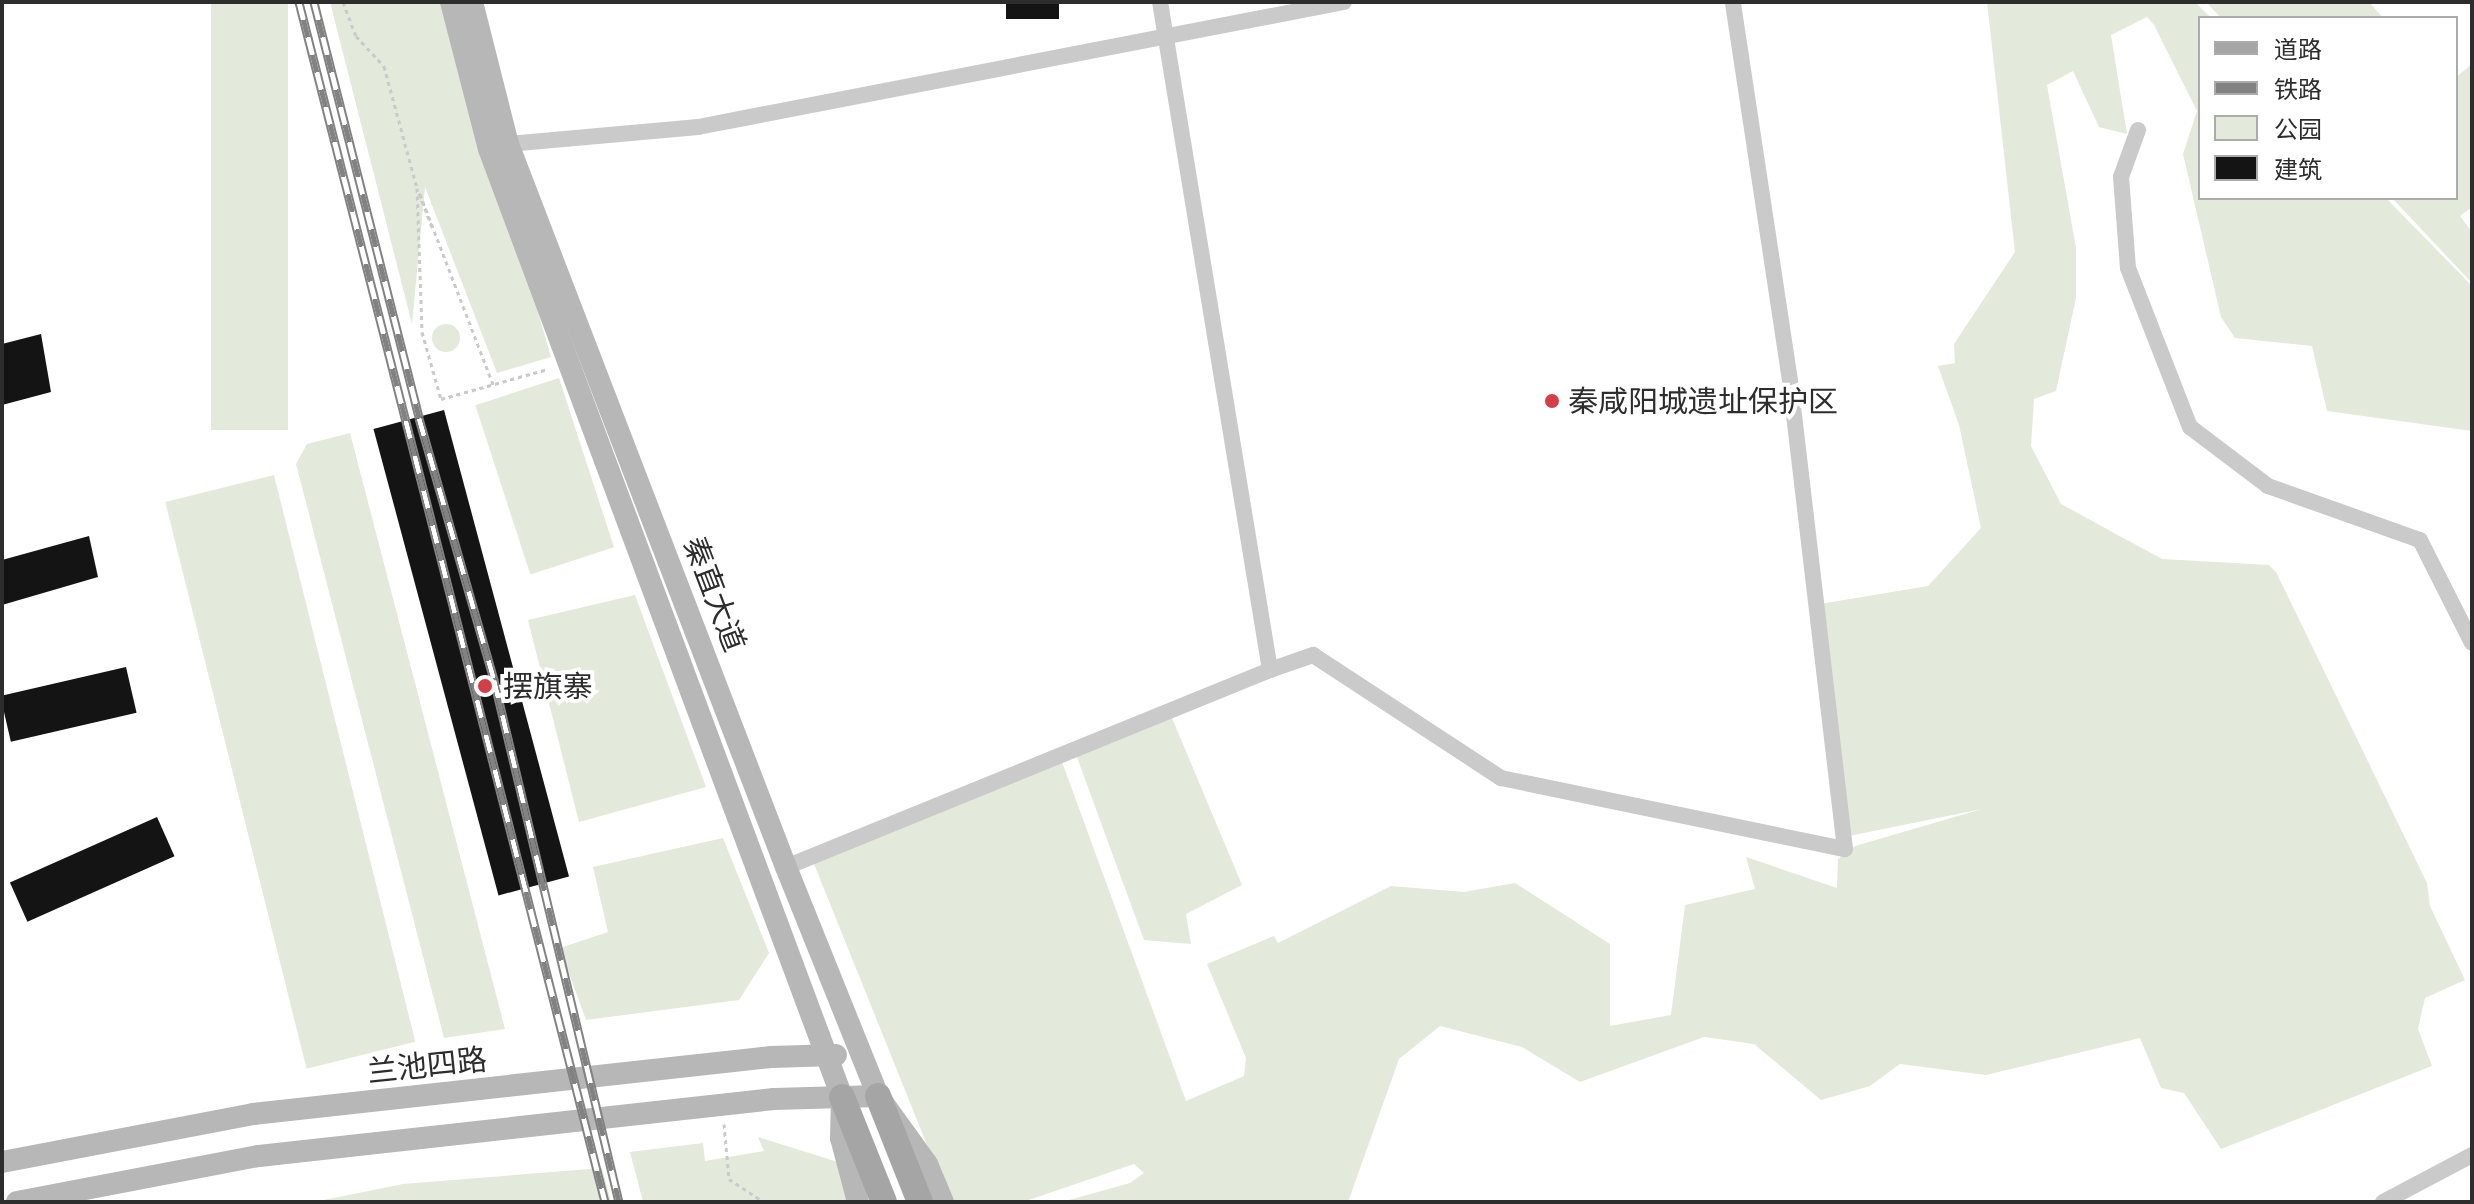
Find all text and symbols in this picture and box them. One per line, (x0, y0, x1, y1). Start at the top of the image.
legend (2198, 16, 2458, 200)
text: 道路 (2274, 31, 2322, 67)
text: 铁路 (2274, 71, 2322, 107)
text: 公园 (2274, 111, 2322, 147)
text: 建筑 (2274, 151, 2322, 187)
place label: 秦咸阳城遗址保护区 (1568, 383, 1838, 419)
marker: 秦咸阳城遗址保护区 (1543, 392, 1561, 410)
street label: 秦直大道 (677, 532, 753, 656)
place label: 摆旗寨 (503, 668, 593, 704)
marker: 摆旗寨 (474, 675, 496, 697)
street label: 兰池四路 (365, 1041, 489, 1089)

